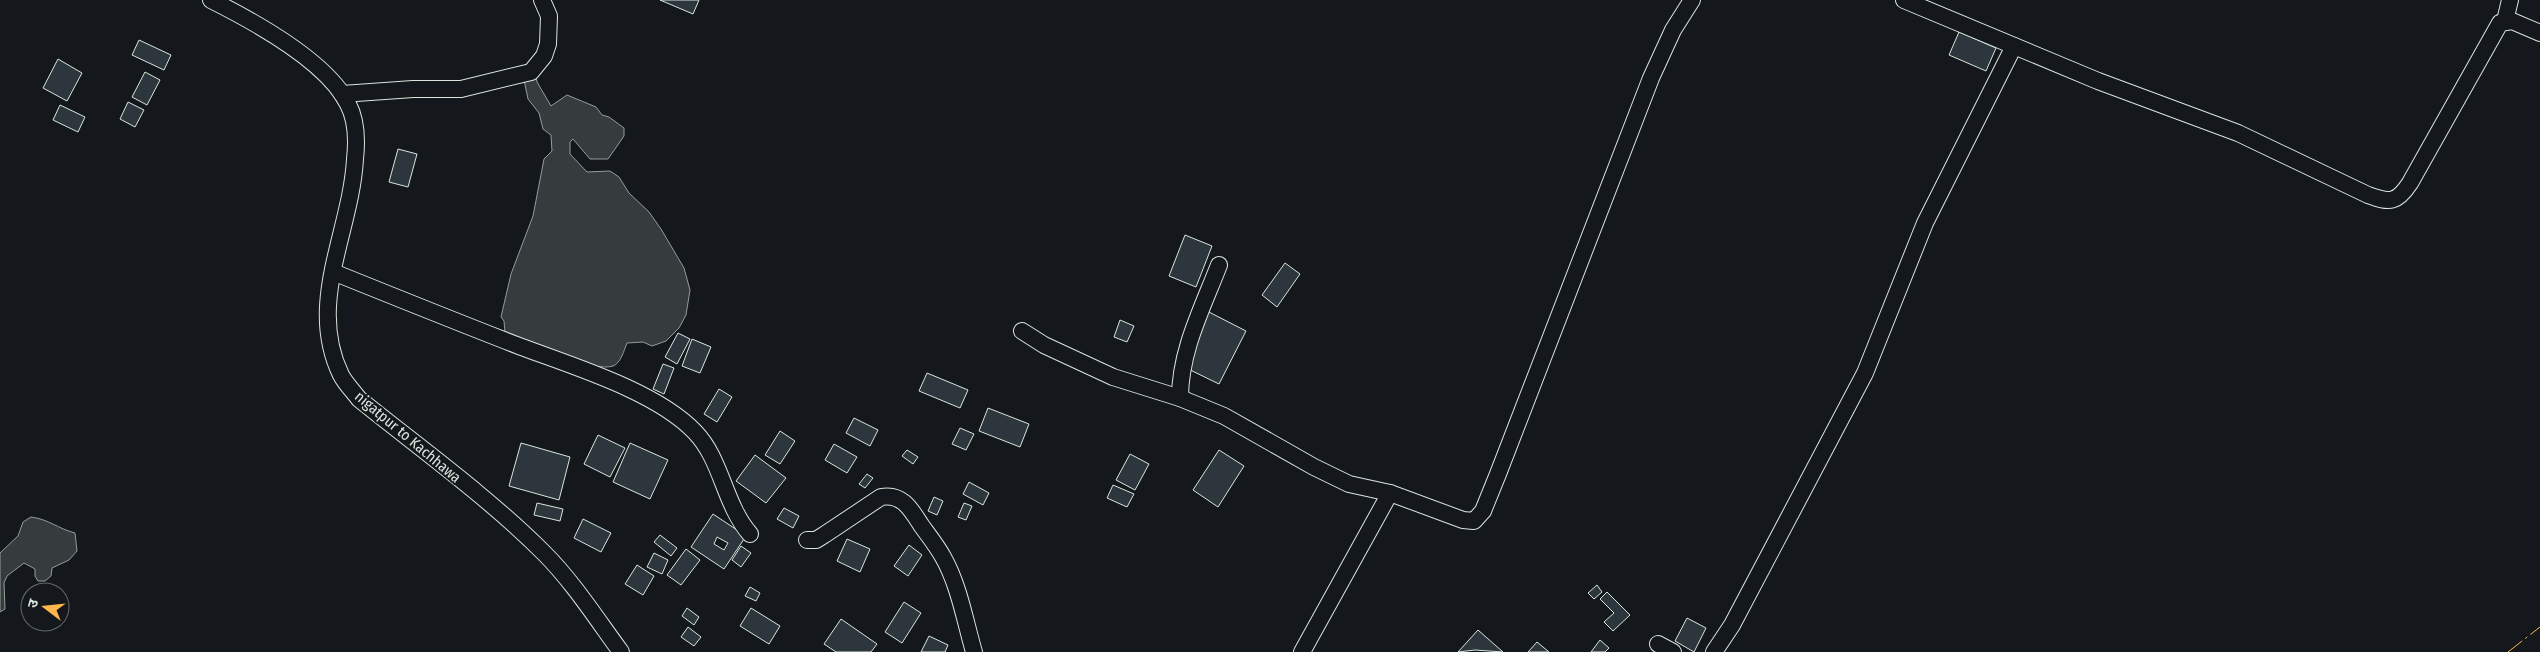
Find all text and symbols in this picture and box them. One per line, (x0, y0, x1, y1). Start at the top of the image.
street label: nigatpur to Kachhawa (351, 387, 465, 487)
north arrow (20, 582, 70, 632)
text: उ (24, 597, 43, 610)

